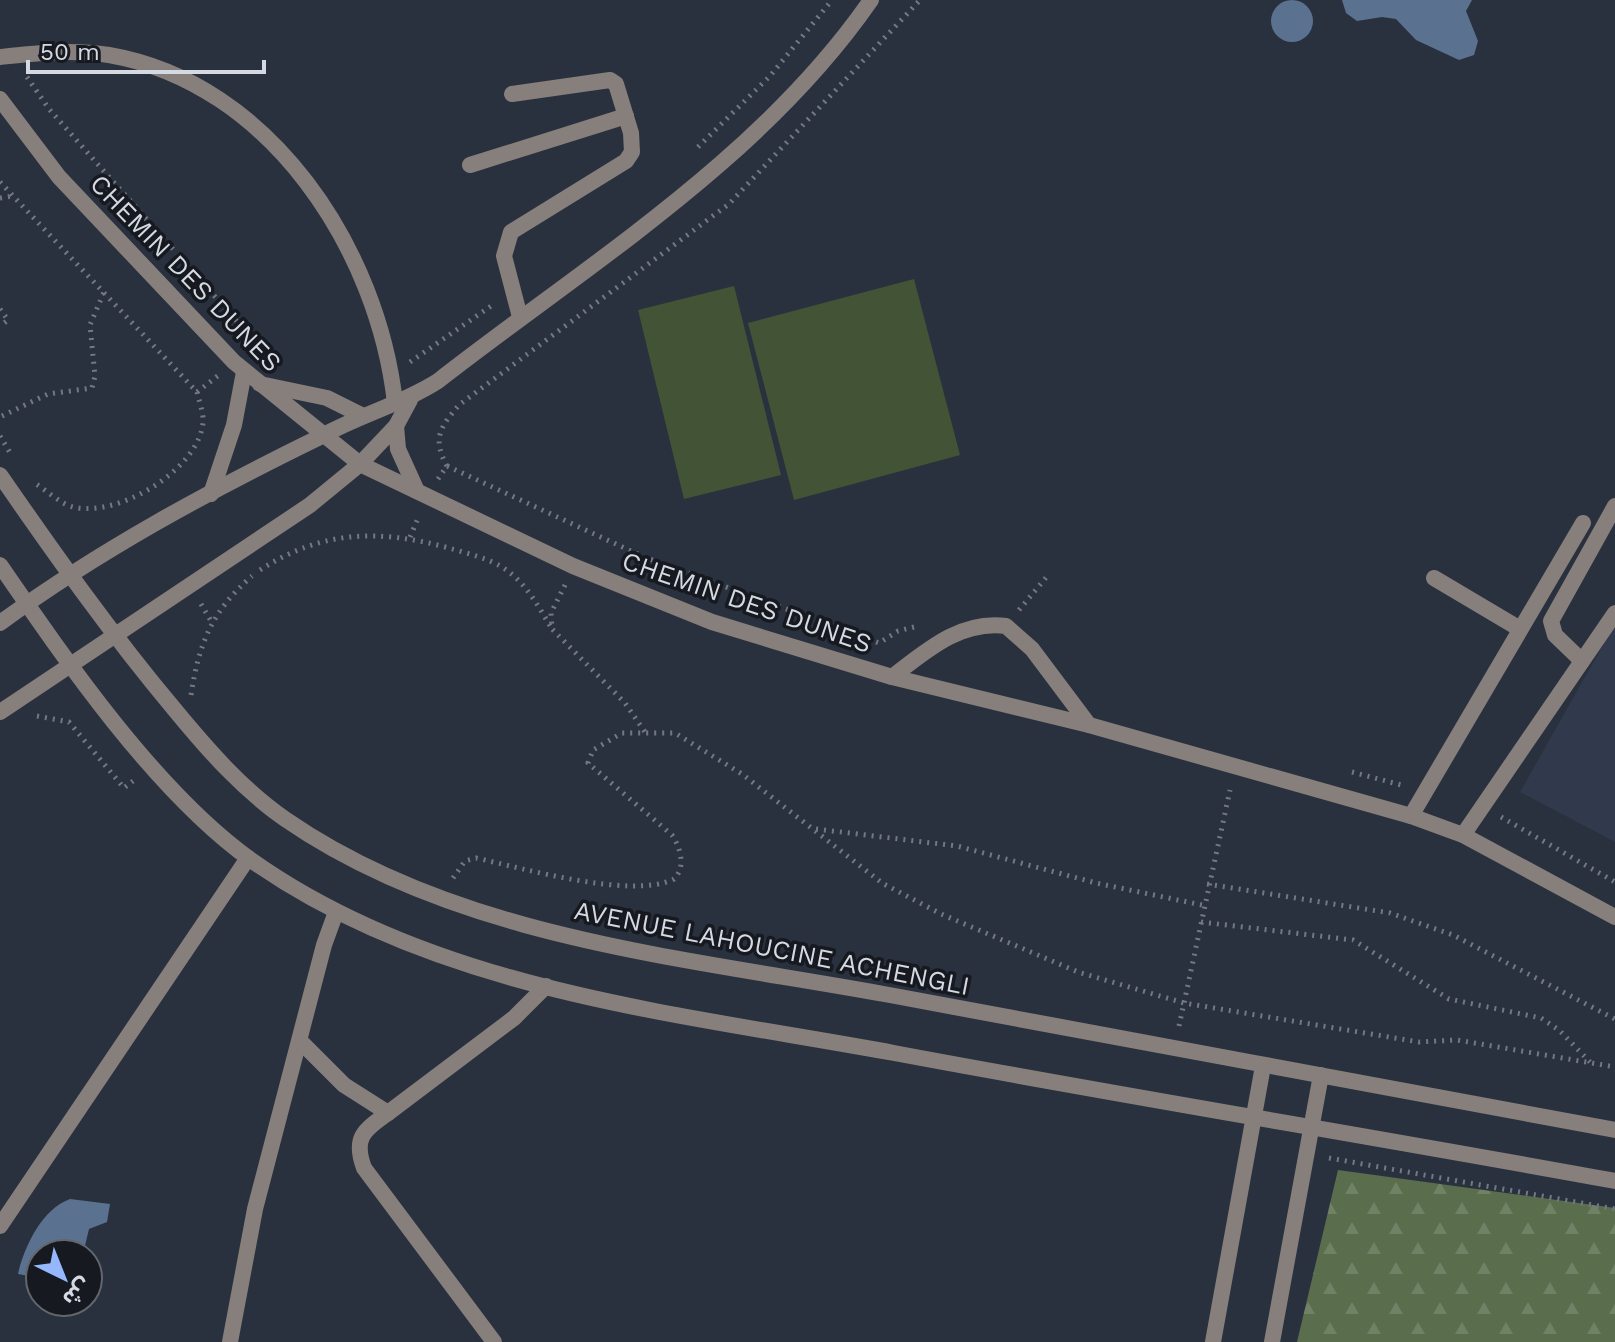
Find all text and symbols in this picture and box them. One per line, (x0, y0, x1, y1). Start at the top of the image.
scale bar (28, 24, 264, 74)
text: 50 m (40, 38, 100, 66)
street label: CHEMIN DES DUNES (84, 168, 288, 378)
street label: CHEMIN DES DUNES (618, 545, 876, 659)
street label: AVENUE LAHOUCINE ACHENGLI (572, 895, 972, 1001)
north arrow (24, 1238, 104, 1318)
text: ش (58, 1273, 97, 1312)

